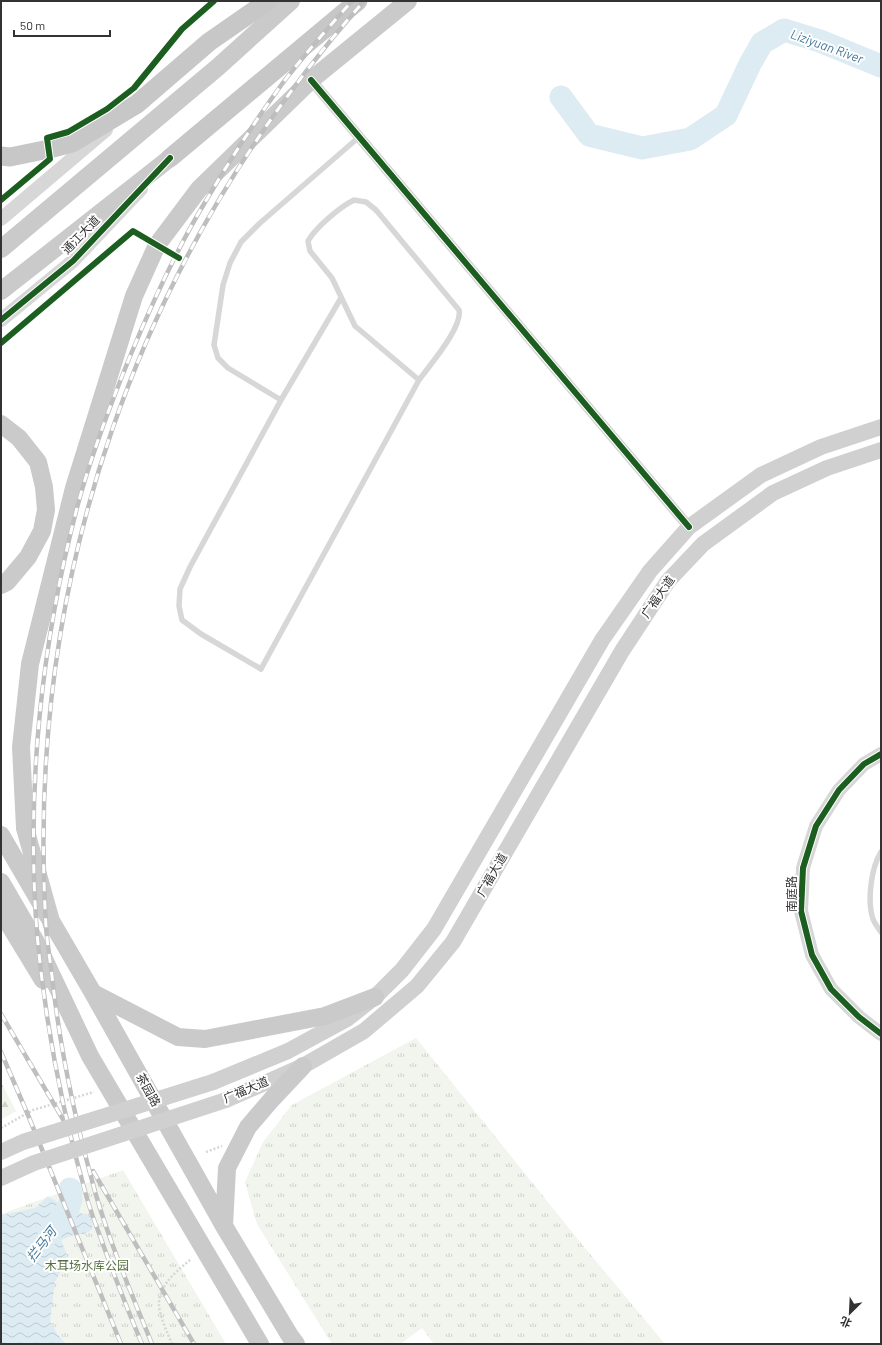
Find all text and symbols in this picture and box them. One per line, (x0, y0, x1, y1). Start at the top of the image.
scale bar (14, 12, 110, 38)
text: 50 m (20, 18, 45, 32)
water label: Liziyuan River (789, 25, 866, 67)
street label: 通江大道 (59, 212, 102, 256)
street label: 广福大道 (638, 573, 677, 620)
street label: 广福大道 (473, 850, 509, 899)
street label: 南庭路 (784, 876, 798, 912)
street label: 茶园路 (134, 1070, 164, 1109)
street label: 广福大道 (221, 1073, 270, 1105)
water label: 拦马河 (23, 1221, 61, 1264)
park label: 木耳场水库公园 (45, 1258, 129, 1272)
north arrow (830, 1293, 870, 1333)
text: 北 (838, 1314, 853, 1331)

